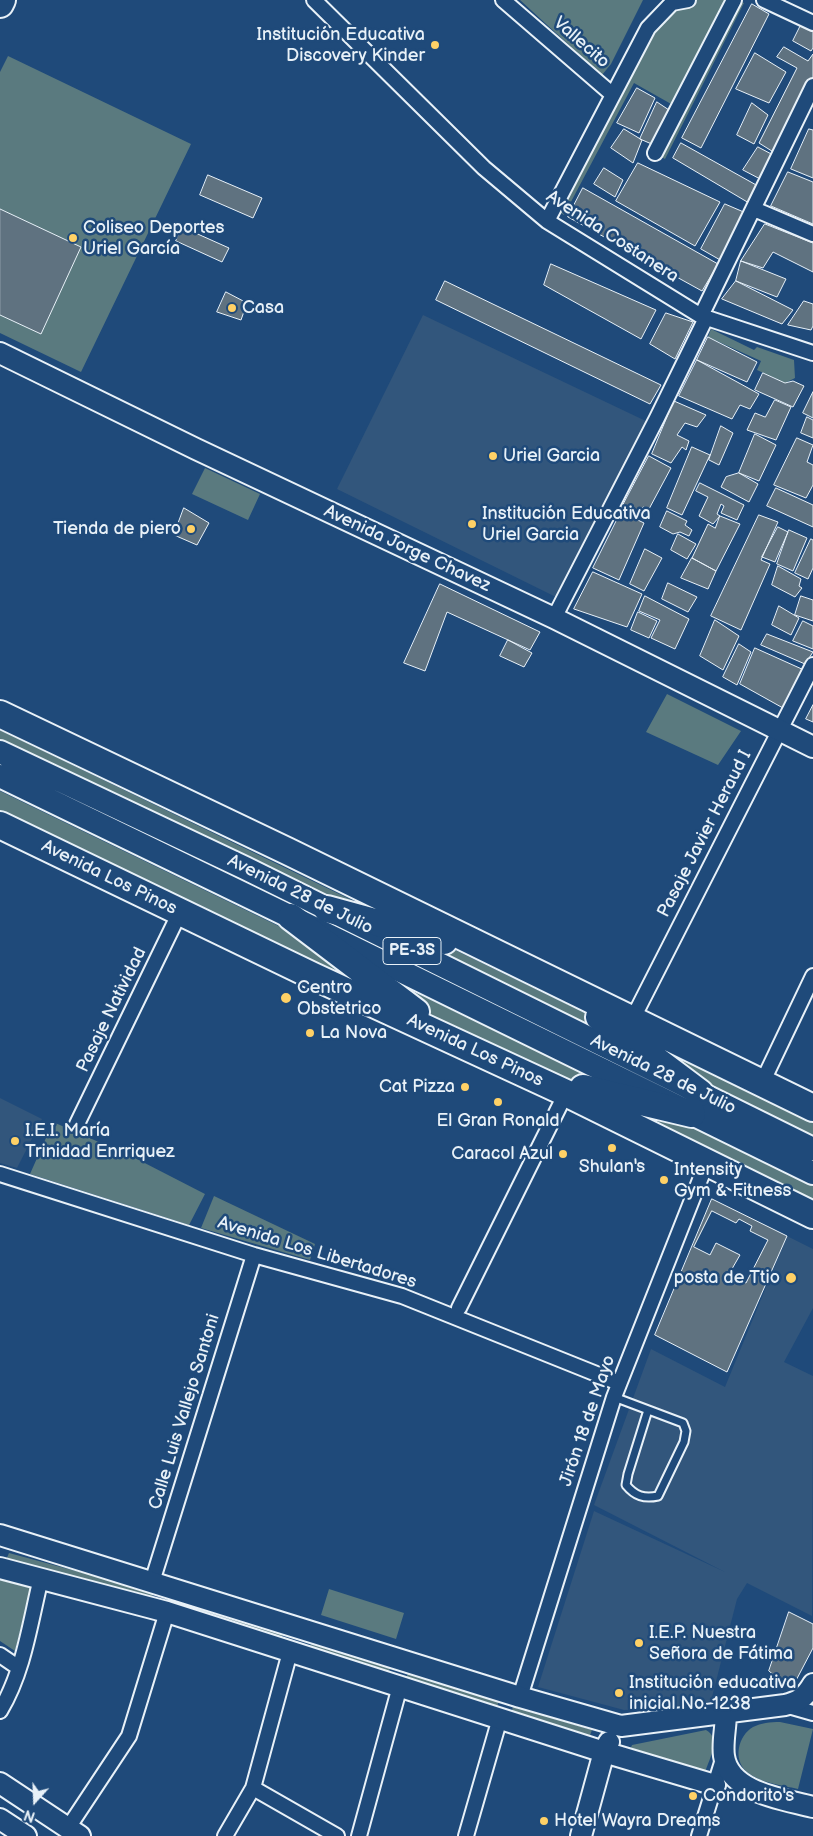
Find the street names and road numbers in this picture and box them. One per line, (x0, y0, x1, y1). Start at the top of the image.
street label: Vallecito (548, 13, 614, 73)
street label: Avenida Costanera (542, 186, 682, 288)
street label: Avenida Jorge Chavez (320, 501, 494, 597)
street label: Pasaje Javier Heraud I (653, 747, 757, 921)
street label: Avenida Los Pinos (38, 836, 180, 920)
street label: Avenida 28 de Julio (224, 850, 376, 940)
road number: PE-3S (383, 938, 441, 964)
street label: Pasaje Natividad (72, 944, 152, 1076)
street label: Avenida Los Pinos (403, 1010, 547, 1092)
street label: Avenida 28 de Julio (587, 1030, 739, 1120)
street label: Avenida Los Libertadores (215, 1212, 419, 1294)
street label: Calle Luis Vallejo Santoni (145, 1312, 225, 1512)
street label: Jirón 18 de Mayo (555, 1353, 621, 1489)

